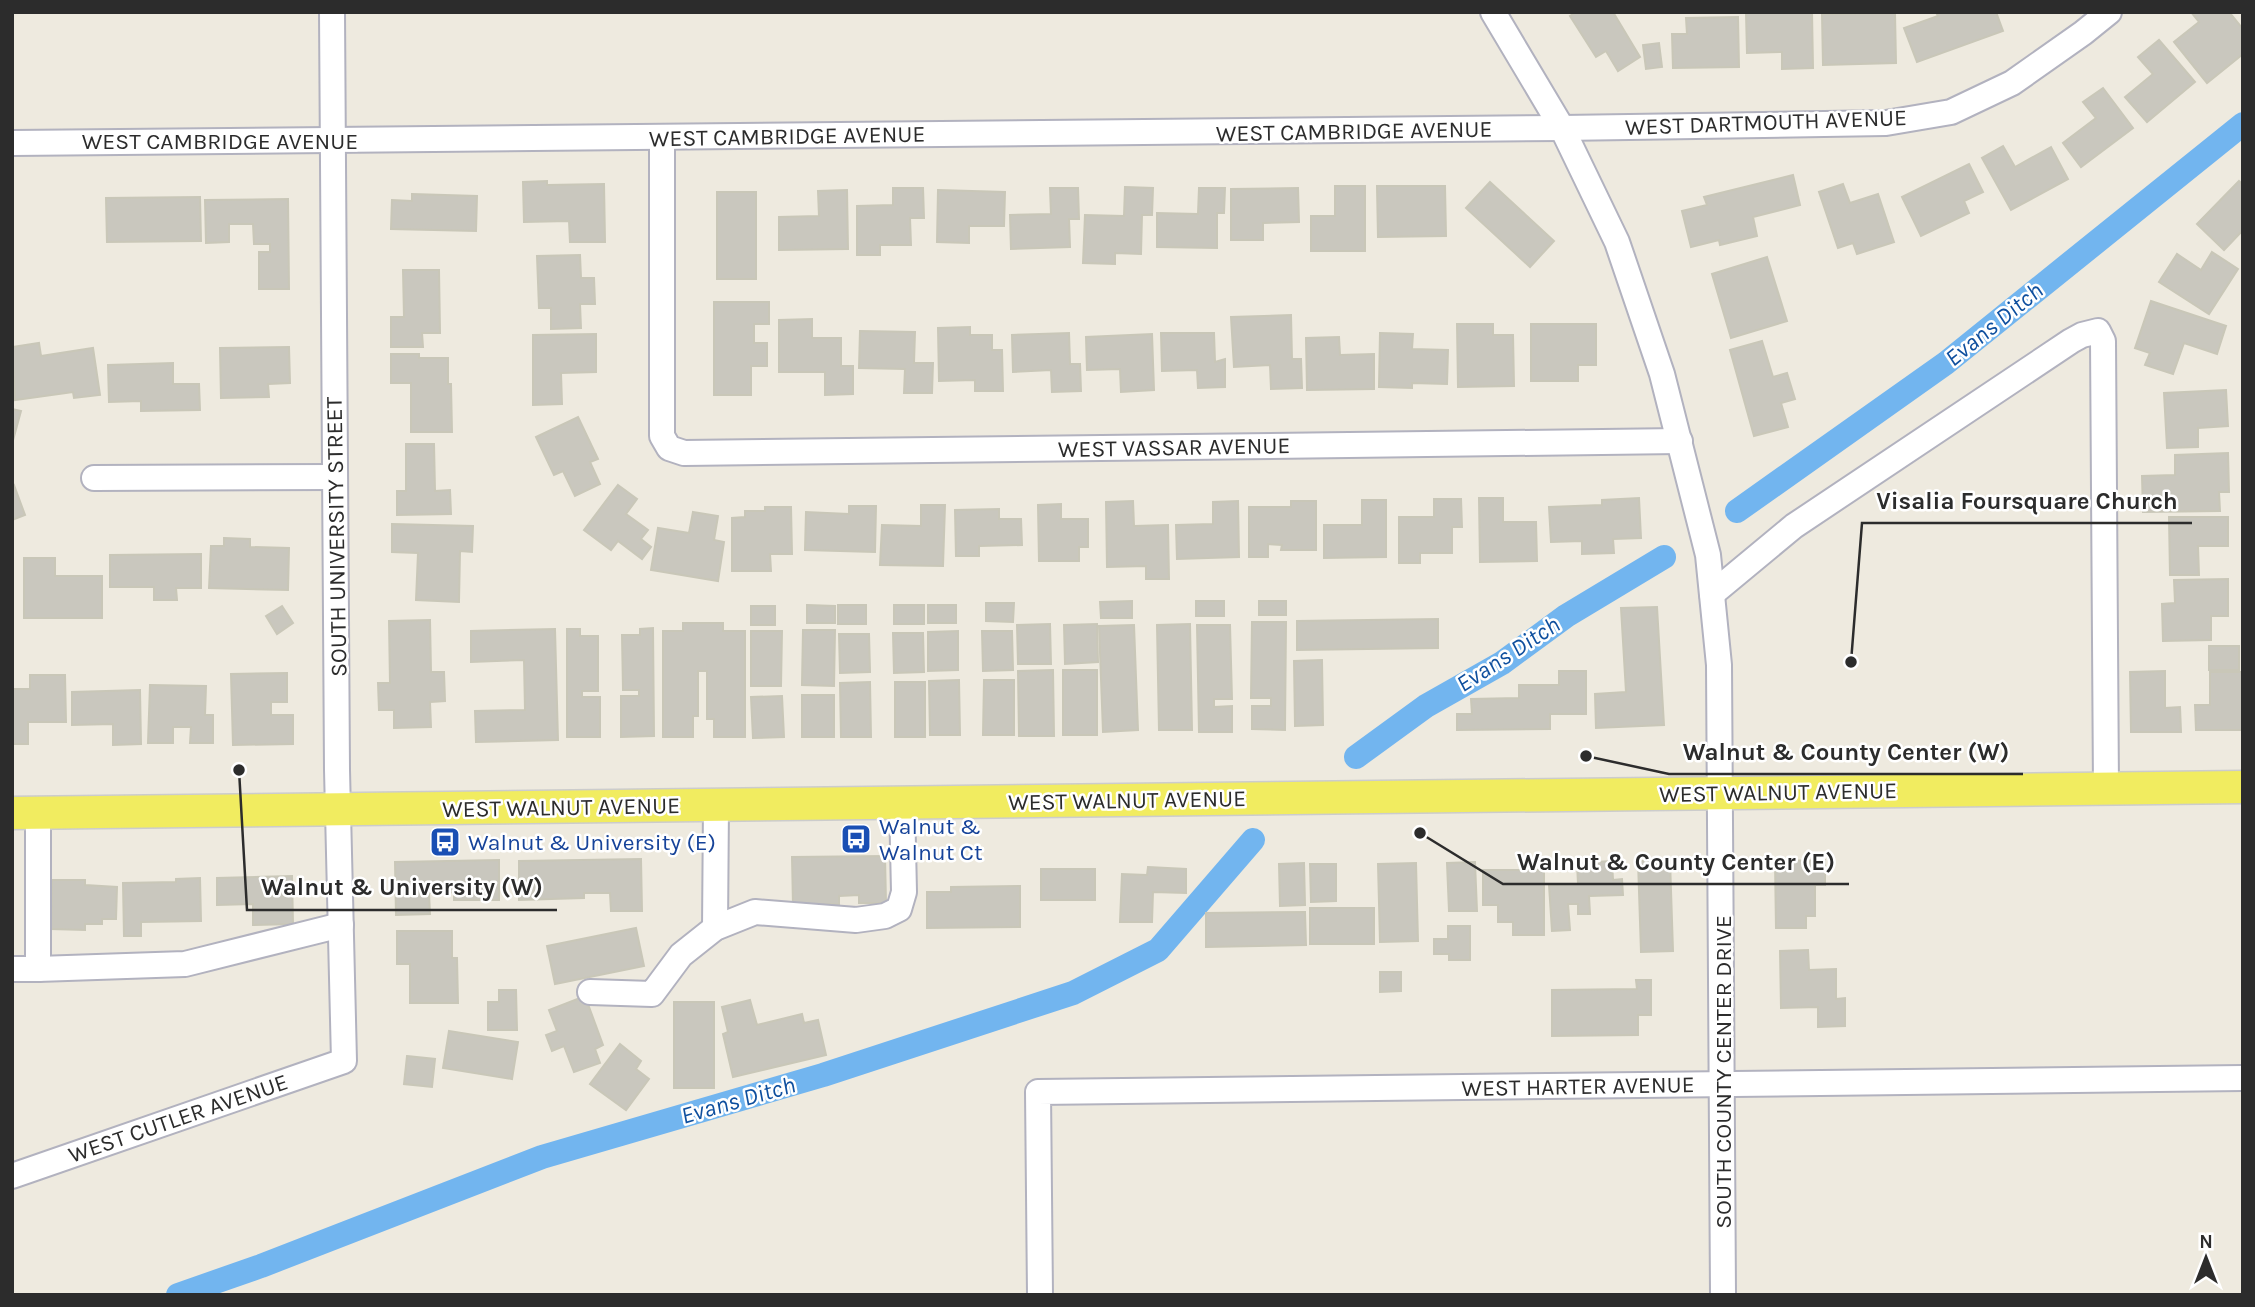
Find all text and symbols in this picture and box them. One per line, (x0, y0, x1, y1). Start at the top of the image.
street label: WEST DARTMOUTH AVENUE (1625, 104, 1907, 141)
street label: WEST CAMBRIDGE AVENUE (1216, 116, 1492, 147)
street label: WEST CAMBRIDGE AVENUE (649, 121, 925, 152)
street label: WEST CAMBRIDGE AVENUE (82, 128, 358, 155)
water label: Evans Ditch (1939, 276, 2049, 372)
street label: SOUTH UNIVERSITY STREET (321, 396, 352, 677)
street label: WEST VASSAR AVENUE (1058, 432, 1290, 463)
callout: Visalia Foursquare Church (1862, 478, 2192, 523)
text: Visalia Foursquare Church (1876, 487, 2178, 515)
water label: Evans Ditch (1451, 610, 1565, 698)
callout: Walnut & County Center (W) (1669, 729, 2023, 774)
text: Walnut & County Center (W) (1683, 738, 2009, 766)
street label: WEST WALNUT AVENUE (1659, 777, 1897, 808)
street label: WEST WALNUT AVENUE (1008, 785, 1246, 816)
street label: WEST WALNUT AVENUE (442, 792, 680, 823)
place label: Walnut & Walnut Ct (879, 813, 983, 866)
bus stop icon: Walnut & Walnut Ct (839, 822, 873, 856)
bus stop icon: Walnut & University (E) (428, 825, 462, 859)
place label: Walnut & University (E) (468, 829, 716, 856)
callout: Walnut & County Center (E) (1503, 839, 1849, 884)
text: Walnut & County Center (E) (1517, 848, 1835, 876)
callout: Walnut & University (W) (247, 865, 557, 910)
text: Walnut & University (W) (261, 873, 543, 901)
street label: SOUTH COUNTY CENTER DRIVE (1710, 915, 1737, 1229)
street label: WEST CUTLER AVENUE (65, 1068, 291, 1169)
water label: Evans Ditch (678, 1070, 798, 1130)
street label: WEST HARTER AVENUE (1461, 1071, 1695, 1102)
north arrow (2171, 1223, 2241, 1293)
text: N (2199, 1231, 2213, 1253)

